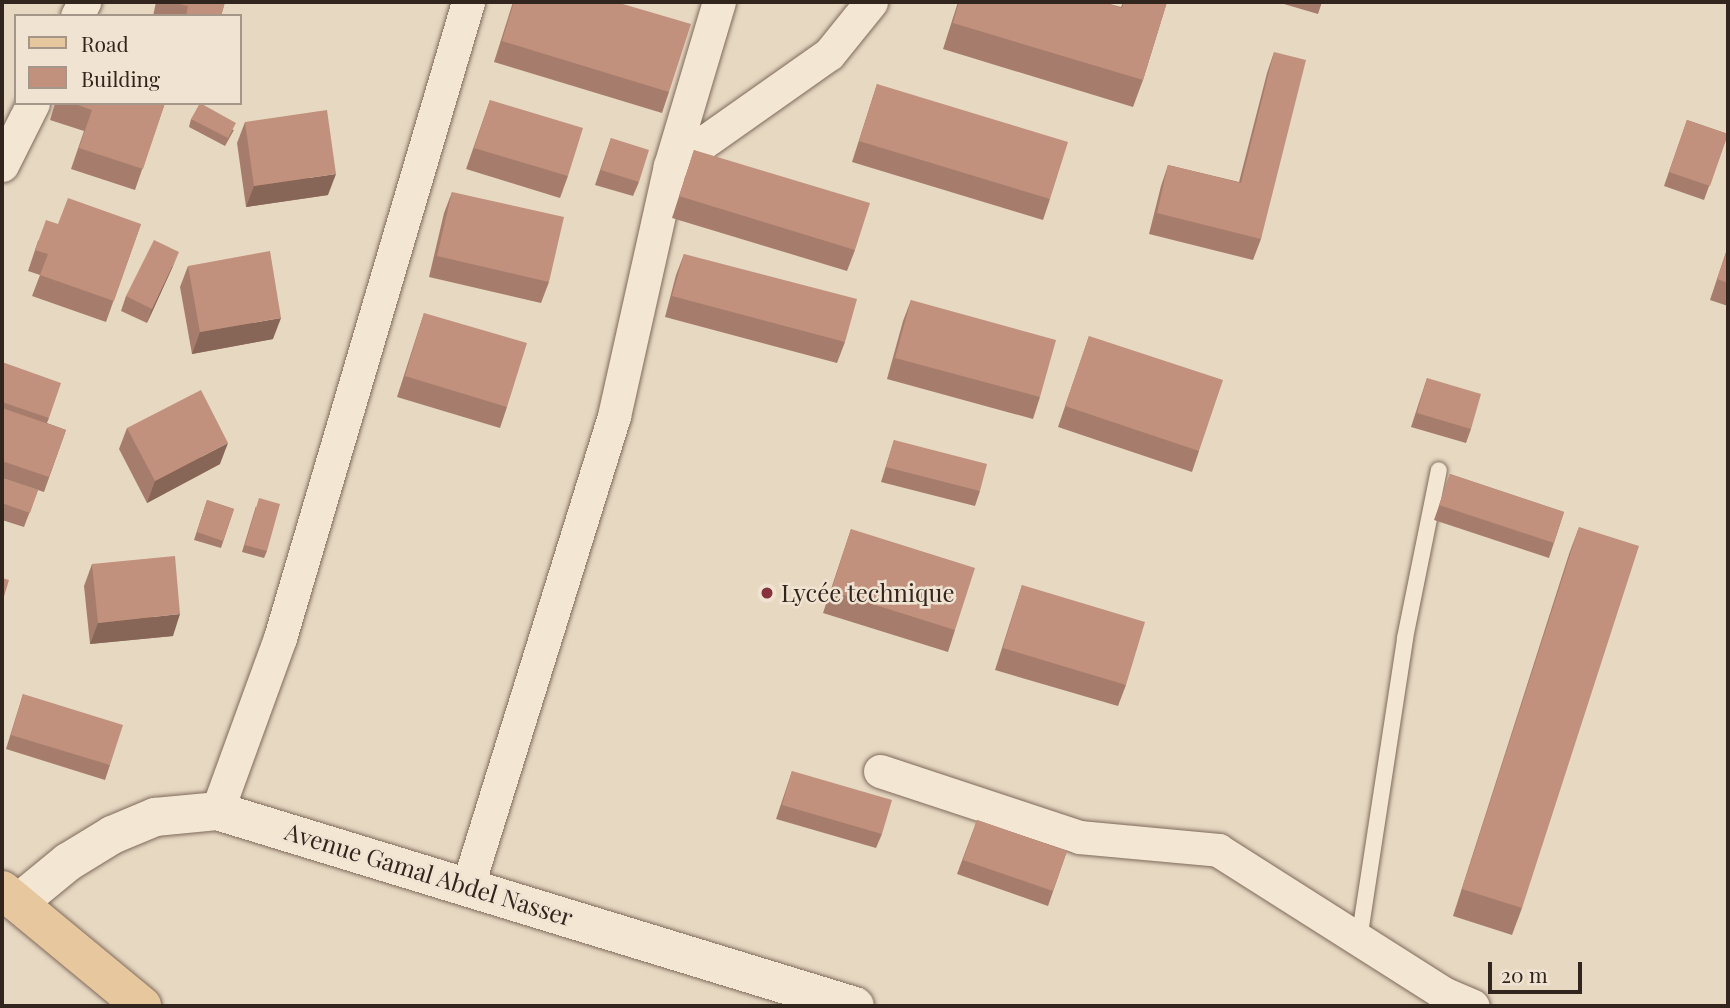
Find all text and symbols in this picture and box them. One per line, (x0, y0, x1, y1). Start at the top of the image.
legend (14, 14, 242, 105)
text: Road (81, 29, 129, 57)
text: Building (81, 64, 160, 92)
place label: Lycée technique (781, 579, 955, 607)
marker: Lycée technique (759, 585, 775, 601)
street label: Avenue Gamal Abdel Nasser (281, 816, 577, 932)
scale bar (1492, 948, 1586, 992)
text: 20 m (1501, 960, 1548, 988)

